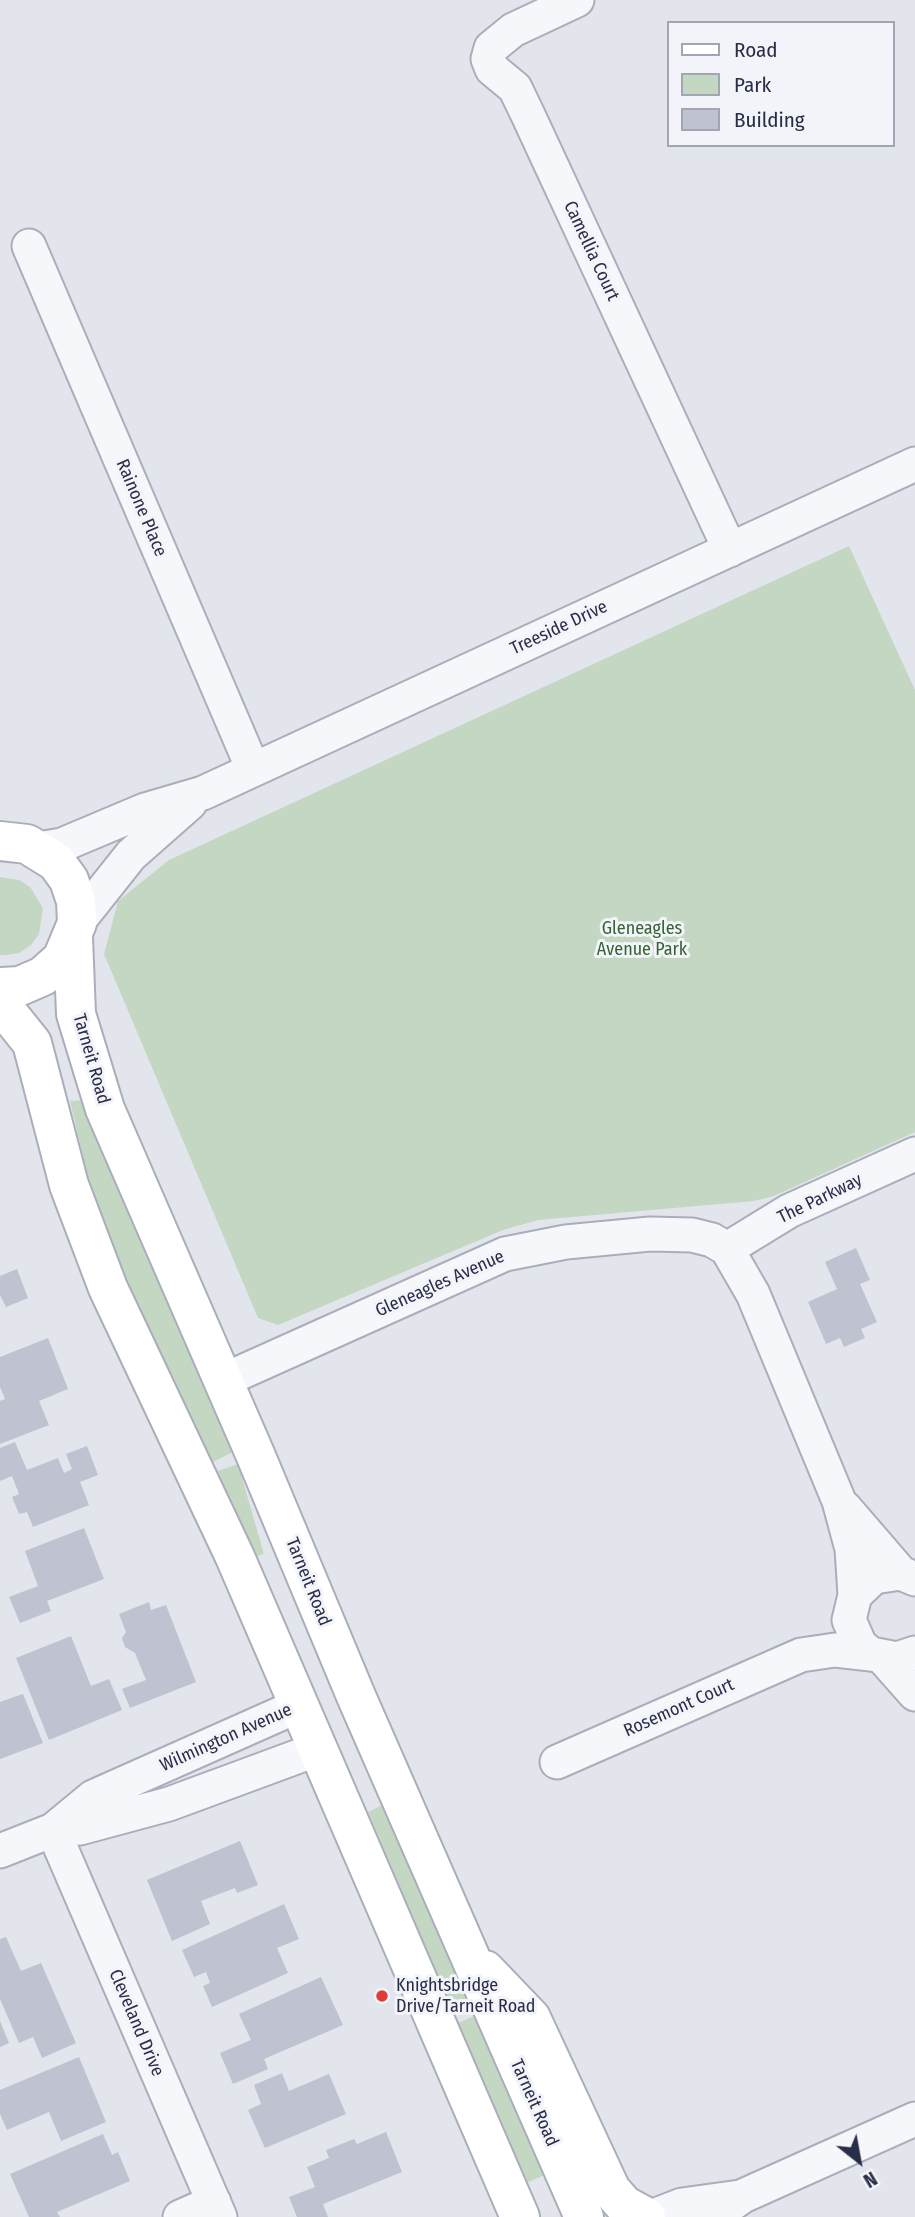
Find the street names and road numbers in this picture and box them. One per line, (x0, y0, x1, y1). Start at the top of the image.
street label: Camellia Court (559, 198, 623, 304)
street label: Rainone Place (111, 456, 171, 560)
street label: Treeside Drive (507, 596, 611, 660)
street label: Tarneit Road (68, 1011, 114, 1107)
street label: The Parkway (774, 1169, 866, 1229)
street label: Gleneagles Avenue (372, 1246, 508, 1322)
street label: Tarneit Road (281, 1535, 335, 1629)
street label: Rosemont Court (621, 1674, 737, 1742)
street label: Wilmington Avenue (157, 1699, 295, 1777)
street label: Cleveland Drive (104, 1966, 168, 2080)
street label: Tarneit Road (505, 2056, 563, 2150)

